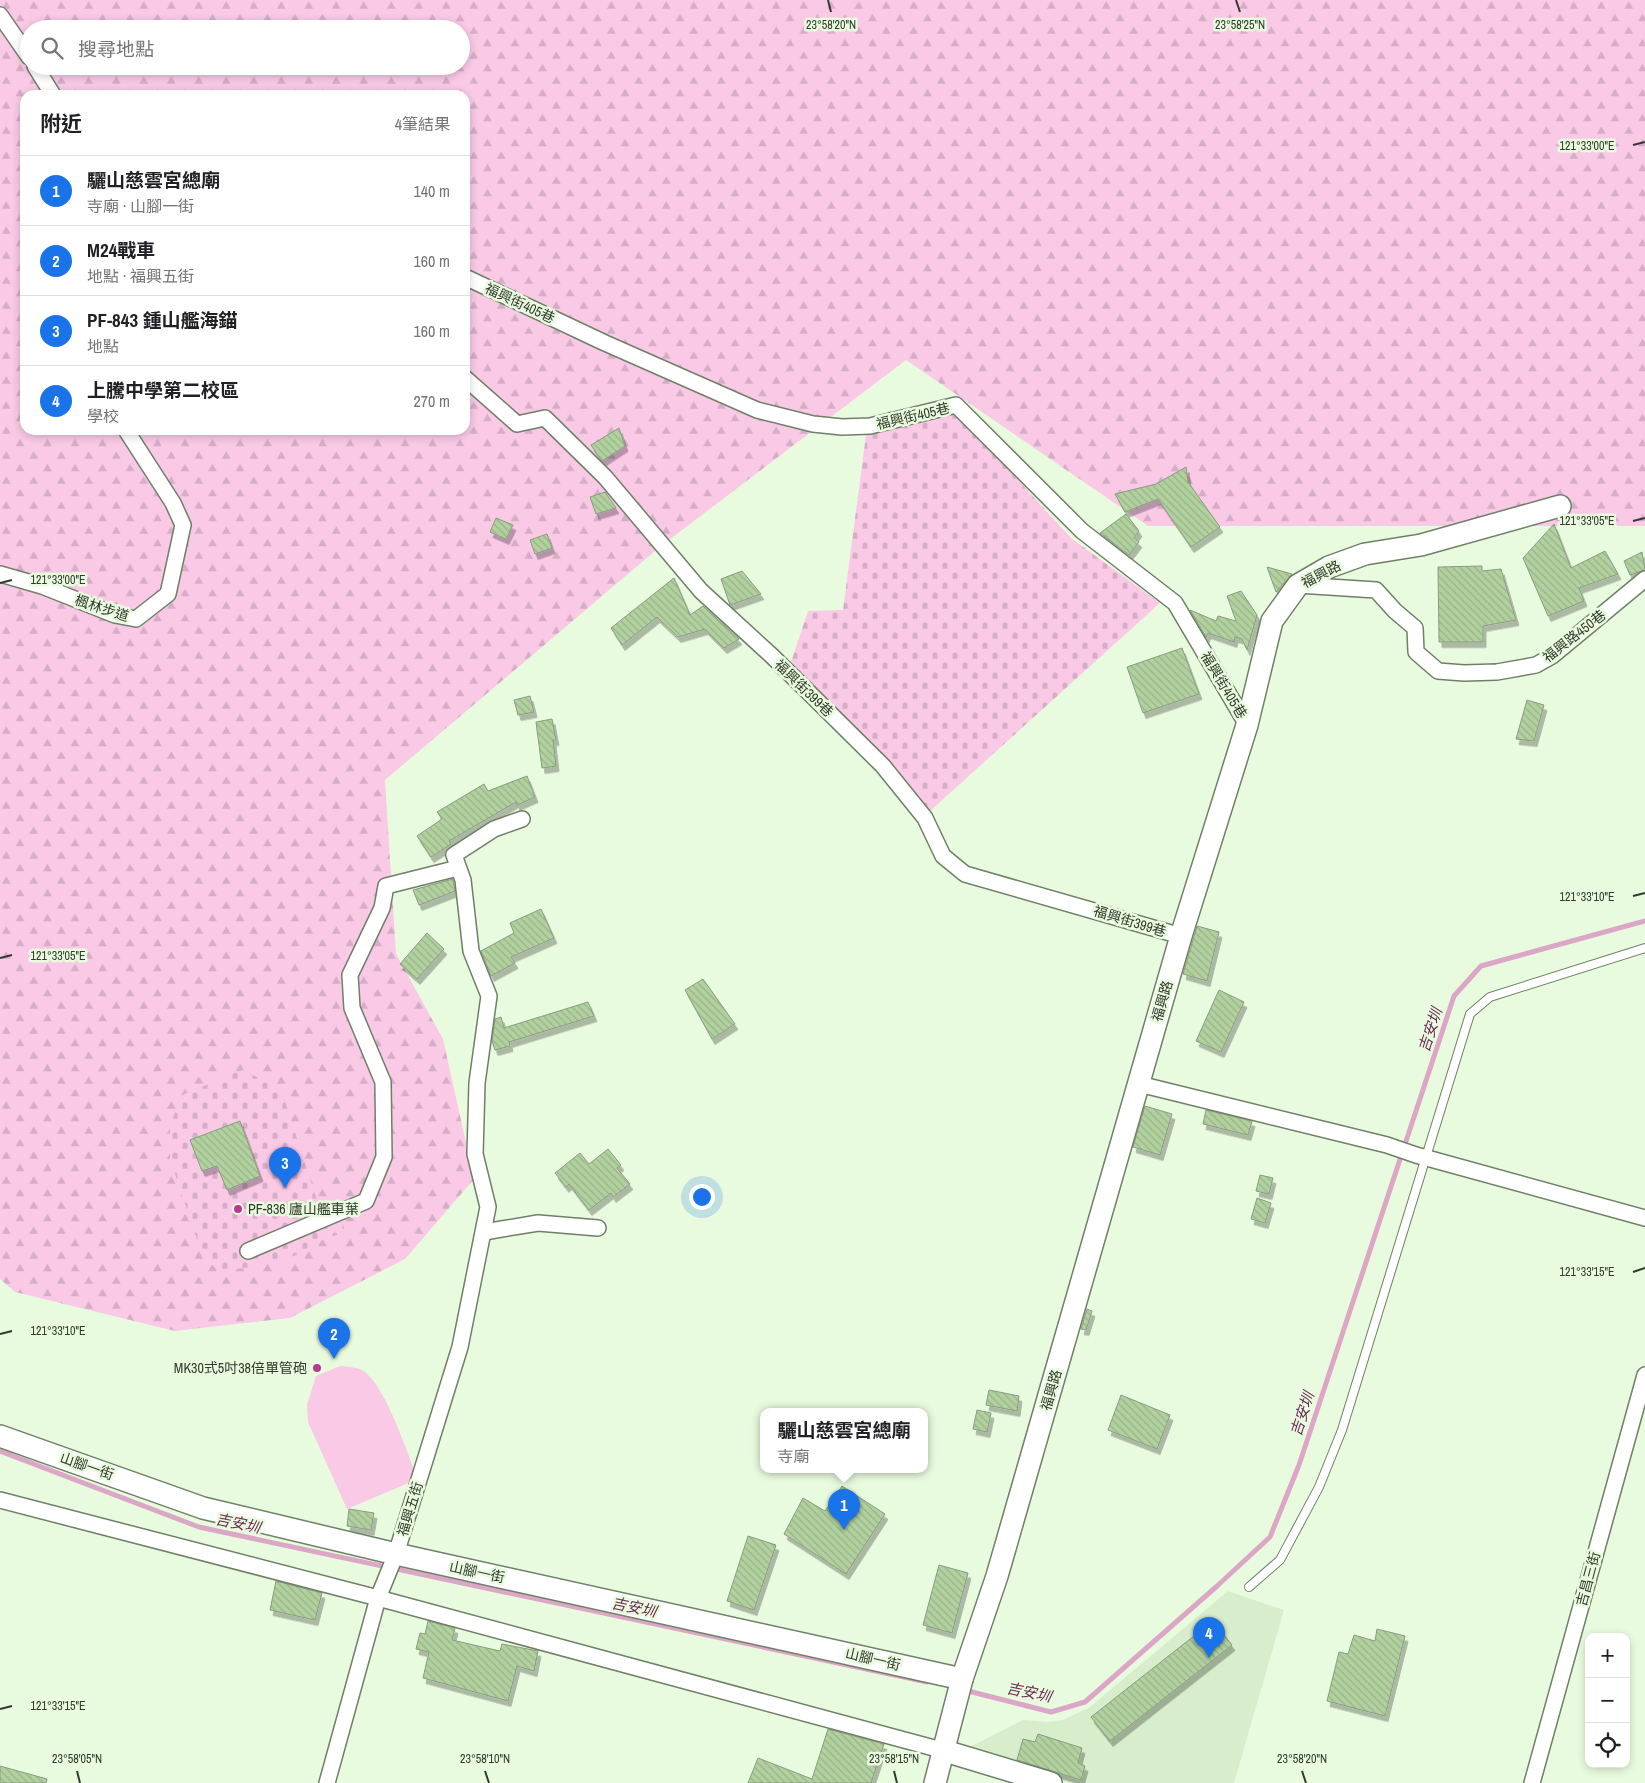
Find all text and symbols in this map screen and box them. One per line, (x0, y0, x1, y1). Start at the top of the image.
text: 23°58'20"N (806, 17, 856, 33)
text: 23°58'25"N (1215, 17, 1265, 33)
search box (20, 20, 470, 75)
icon: search (38, 34, 66, 62)
text: 搜尋地點 (78, 36, 154, 62)
text: 附近 (40, 109, 82, 138)
text: 4筆結果 (395, 113, 450, 135)
text: 121°33'00"E (1559, 138, 1615, 154)
text: 驪山慈雲宮總廟 (87, 167, 220, 193)
text: 1 (52, 180, 60, 202)
text: 140 m (414, 180, 450, 202)
text: 寺廟 · 山腳一街 (87, 195, 194, 217)
text: M24戰車 (87, 237, 155, 263)
text: 2 (52, 250, 60, 272)
text: 160 m (414, 250, 450, 272)
text: 地點 · 福興五街 (87, 265, 194, 287)
street label: 福興街405巷 (482, 279, 558, 327)
text: PF-843 鍾山艦海錨 (87, 307, 237, 333)
text: 3 (52, 320, 60, 342)
text: 160 m (414, 320, 450, 342)
text: 地點 (87, 335, 119, 357)
text: 上騰中學第二校區 (87, 377, 239, 403)
text: 4 (52, 390, 60, 412)
text: 270 m (414, 390, 450, 412)
street label: 福興街405巷 (874, 399, 952, 433)
text: 學校 (87, 405, 119, 427)
text: 121°33'05"E (1559, 513, 1615, 529)
street label: 福興路 (1298, 556, 1344, 592)
text: 121°33'00"E (30, 572, 86, 588)
street label: 楓林步道 (73, 591, 131, 625)
street label: 福興路450巷 (1539, 606, 1609, 666)
street label: 福興街405巷 (1197, 648, 1251, 722)
street label: 福興街399巷 (771, 655, 837, 721)
text: 121°33'10"E (1559, 889, 1615, 905)
street label: 福興街399巷 (1091, 901, 1169, 941)
text: 121°33'05"E (30, 948, 86, 964)
street label: 福興路 (1148, 978, 1176, 1024)
water label: 吉安圳 (1413, 1003, 1448, 1055)
pin: 3 (269, 1147, 301, 1188)
your location (689, 1184, 715, 1210)
place label: PF-836 廬山艦車葉 (248, 1200, 359, 1218)
marker: PF-836 廬山艦車葉 (232, 1203, 244, 1215)
text: 121°33'15"E (1559, 1264, 1615, 1280)
pin: 2 (318, 1318, 350, 1359)
text: 121°33'10"E (30, 1323, 86, 1339)
place label: MK30式5吋38倍單管砲 (174, 1359, 307, 1377)
marker: MK30式5吋38倍單管砲 (311, 1362, 323, 1374)
street label: 福興路 (1037, 1367, 1065, 1413)
water label: 吉安圳 (1285, 1387, 1320, 1439)
popup (760, 1408, 928, 1473)
text: 驪山慈雲宮總廟 (777, 1417, 911, 1443)
text: 寺廟 (777, 1445, 810, 1467)
street label: 山腳一街 (58, 1448, 116, 1484)
street label: 福興五街 (393, 1480, 427, 1538)
pin: 1 (828, 1489, 860, 1530)
water label: 吉安圳 (214, 1508, 264, 1538)
street label: 吉昌三街 (1572, 1550, 1604, 1608)
street label: 山腳一街 (448, 1557, 506, 1587)
water label: 吉安圳 (610, 1592, 660, 1622)
pin: 4 (1193, 1617, 1225, 1658)
map controls (1585, 1633, 1630, 1768)
button: + (1585, 1633, 1630, 1678)
street label: 山腳一街 (844, 1644, 902, 1674)
water label: 吉安圳 (1005, 1677, 1055, 1707)
button: − (1585, 1678, 1630, 1723)
text: 121°33'15"E (30, 1698, 86, 1714)
button: locate (1585, 1723, 1630, 1768)
text: 23°58'05"N (52, 1751, 102, 1767)
text: 23°58'10"N (460, 1751, 510, 1767)
text: 23°58'15"N (869, 1751, 919, 1767)
text: 23°58'20"N (1277, 1751, 1327, 1767)

